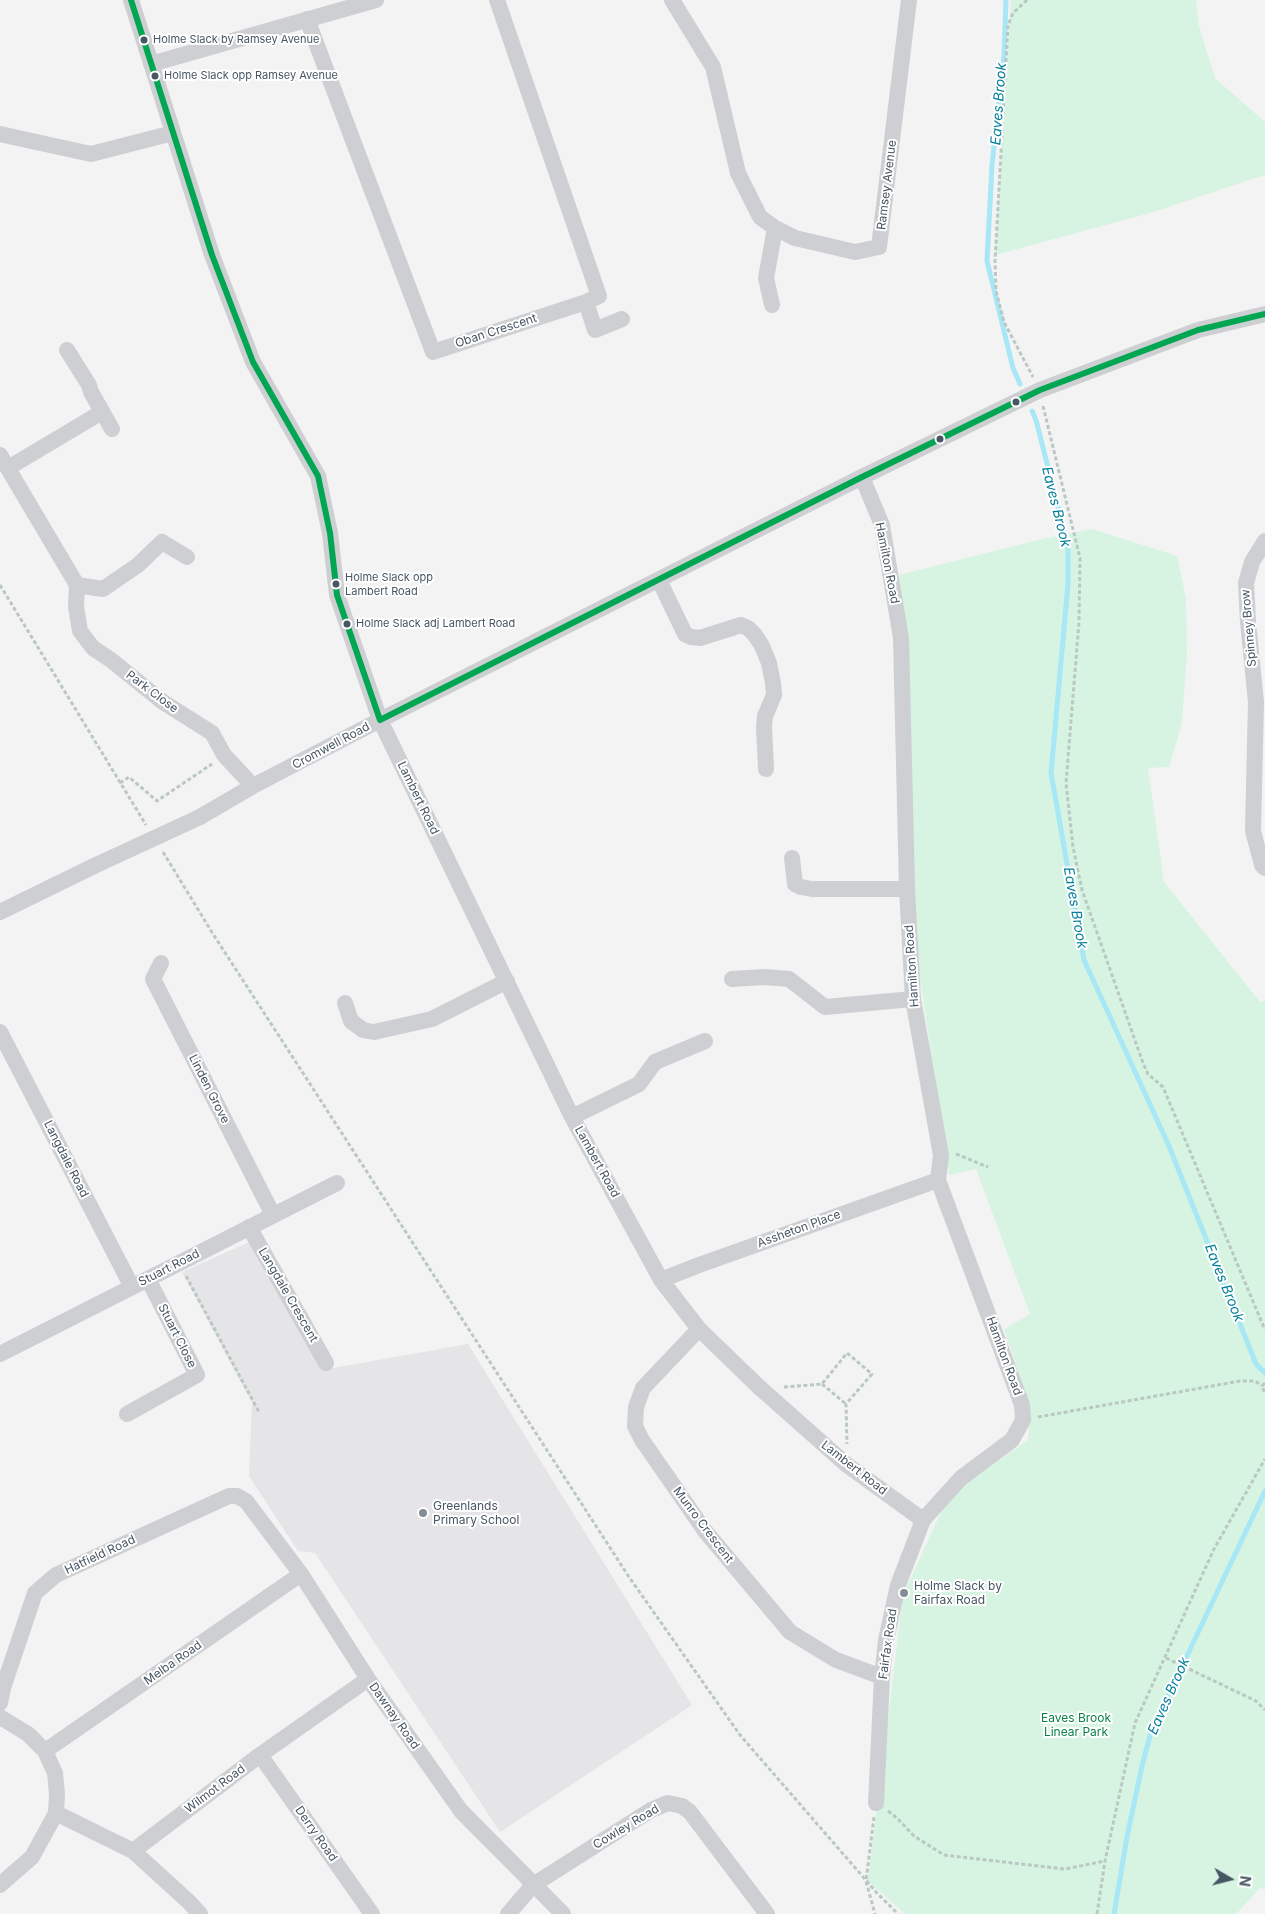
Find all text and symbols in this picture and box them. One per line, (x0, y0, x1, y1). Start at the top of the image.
place label: Holme Slack by Ramsey Avenue (153, 33, 319, 47)
marker: Holme Slack by Ramsey Avenue (139, 35, 149, 45)
water label: Eaves Brook (988, 62, 1010, 146)
place label: Holme Slack opp Ramsey Avenue (164, 69, 338, 83)
marker: Holme Slack opp Ramsey Avenue (150, 71, 160, 81)
street label: Ramsey Avenue (874, 139, 900, 231)
street label: Oban Crescent (453, 311, 539, 351)
unlabelled marker (1011, 397, 1021, 407)
unlabelled marker (935, 434, 945, 444)
water label: Eaves Brook (1038, 465, 1074, 549)
street label: Hamilton Road (872, 521, 902, 605)
place label: Holme Slack opp Lambert Road (345, 571, 433, 597)
marker: Holme Slack opp Lambert Road (331, 579, 341, 589)
street label: Spinney Brow (1238, 589, 1260, 667)
place label: Holme Slack adj Lambert Road (356, 617, 515, 631)
marker: Holme Slack adj Lambert Road (342, 619, 352, 629)
street label: Park Close (123, 668, 181, 716)
street label: Cromwell Road (290, 720, 372, 772)
street label: Lambert Road (394, 759, 442, 837)
water label: Eaves Brook (1060, 866, 1090, 950)
street label: Hamilton Road (902, 924, 922, 1008)
street label: Linden Grove (185, 1052, 233, 1126)
street label: Langdale Road (40, 1118, 92, 1200)
street label: Lambert Road (571, 1124, 623, 1200)
street label: Assheton Place (755, 1207, 843, 1251)
water label: Eaves Brook (1201, 1242, 1247, 1324)
street label: Langdale Crescent (255, 1245, 321, 1345)
street label: Stuart Road (136, 1247, 202, 1289)
street label: Stuart Close (155, 1302, 199, 1370)
street label: Hamilton Road (983, 1315, 1025, 1397)
street label: Lambert Road (818, 1438, 890, 1498)
street label: Munro Crescent (670, 1484, 736, 1566)
place label: Greenlands Primary School (433, 1499, 519, 1527)
marker: Greenlands Primary School (417, 1507, 429, 1519)
street label: Hatfield Road (62, 1532, 138, 1578)
place label: Holme Slack by Fairfax Road (914, 1579, 1002, 1607)
marker: Holme Slack by Fairfax Road (898, 1587, 910, 1599)
street label: Fairfax Road (876, 1608, 900, 1680)
street label: Melba Road (141, 1638, 205, 1688)
water label: Eaves Brook (1145, 1655, 1193, 1737)
street label: Dawnay Road (366, 1680, 422, 1752)
park label: Eaves Brook Linear Park (1041, 1711, 1111, 1739)
street label: Wilmot Road (182, 1762, 248, 1816)
street label: Cowley Road (590, 1802, 662, 1852)
street label: Derry Road (292, 1804, 340, 1864)
north arrow (1205, 1854, 1255, 1904)
text: N (1236, 1875, 1255, 1888)

